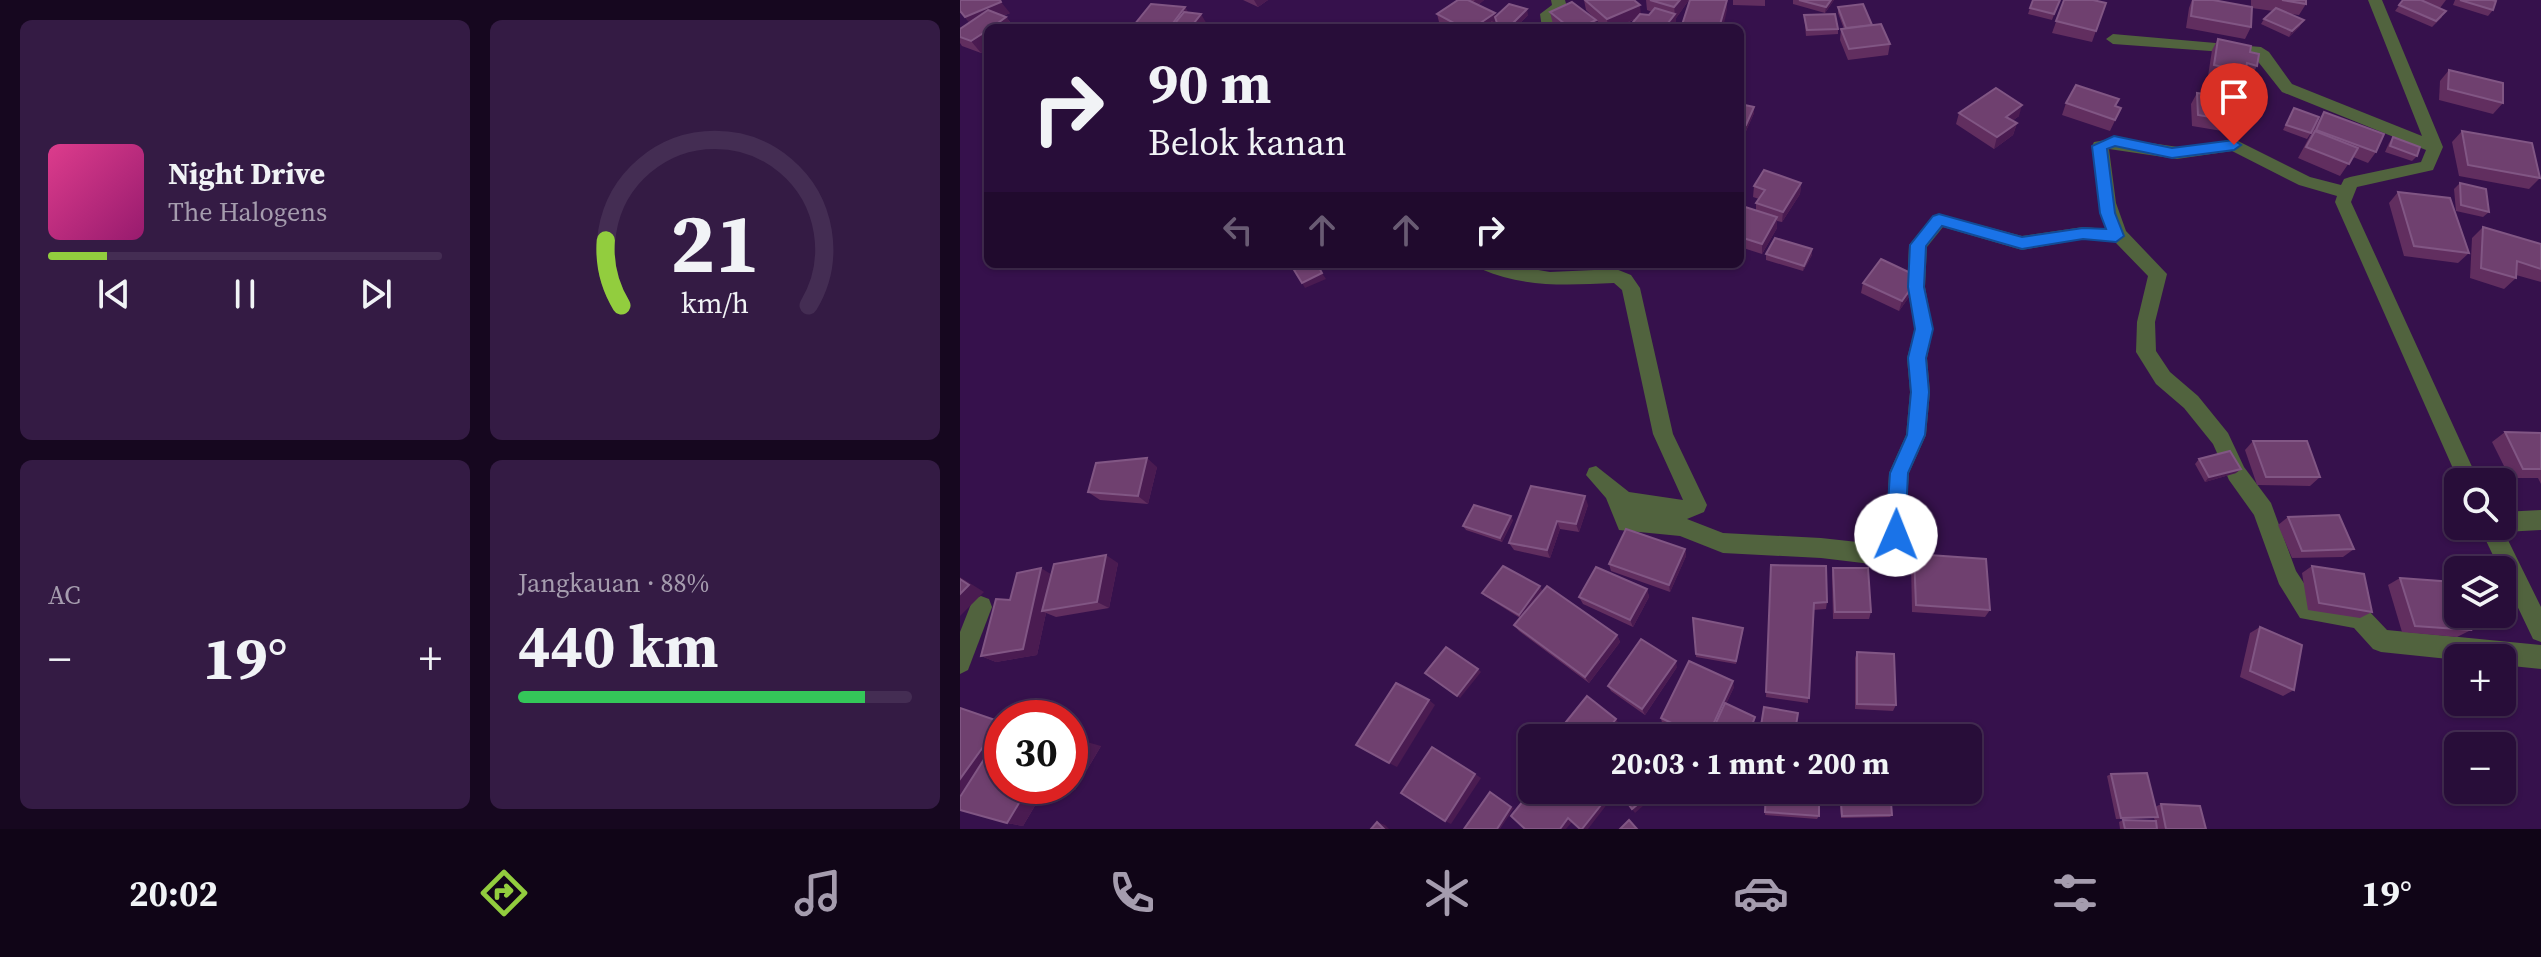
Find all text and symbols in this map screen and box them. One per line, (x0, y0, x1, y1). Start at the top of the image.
text: 90 m (1148, 45, 1271, 122)
icon: right (1016, 56, 1120, 160)
pin (2200, 63, 2268, 145)
icon: arrive (2212, 75, 2256, 119)
text: Belok kanan (1148, 118, 1346, 167)
text: Night Drive (168, 153, 325, 194)
text: 21 (670, 185, 760, 299)
text: The Halogens (168, 194, 327, 230)
icon: left (1216, 208, 1260, 252)
icon: ahead (1300, 208, 1344, 252)
icon: ahead (1384, 208, 1428, 252)
icon: right (1468, 208, 1512, 252)
icon: previous (92, 272, 136, 316)
icon: pause (223, 272, 267, 316)
icon: next (354, 272, 398, 316)
text: km/h (681, 283, 749, 323)
map controls (2444, 468, 2516, 804)
button: search (2444, 468, 2516, 540)
position arrow (1854, 493, 1938, 577)
button: layers (2444, 556, 2516, 628)
text: Jangkauan · 88% (518, 565, 709, 601)
text: AC (48, 577, 81, 613)
text: 440 km (518, 605, 719, 687)
text: 19° (203, 617, 287, 699)
text: − (48, 628, 71, 689)
text: + (419, 628, 442, 689)
button: + (2444, 644, 2516, 716)
speed limit sign: 30 (984, 700, 1088, 804)
button: − (2444, 732, 2516, 804)
text: 20:03 · 1 mnt · 200 m (1610, 743, 1890, 784)
icon: directions (476, 865, 532, 921)
icon: music (790, 865, 846, 921)
icon: phone (1104, 865, 1160, 921)
icon: climate (1419, 865, 1475, 921)
icon: car (1733, 865, 1789, 921)
icon: filters (2047, 865, 2103, 921)
text: 20:02 (129, 869, 218, 918)
text: 19° (2361, 869, 2412, 918)

